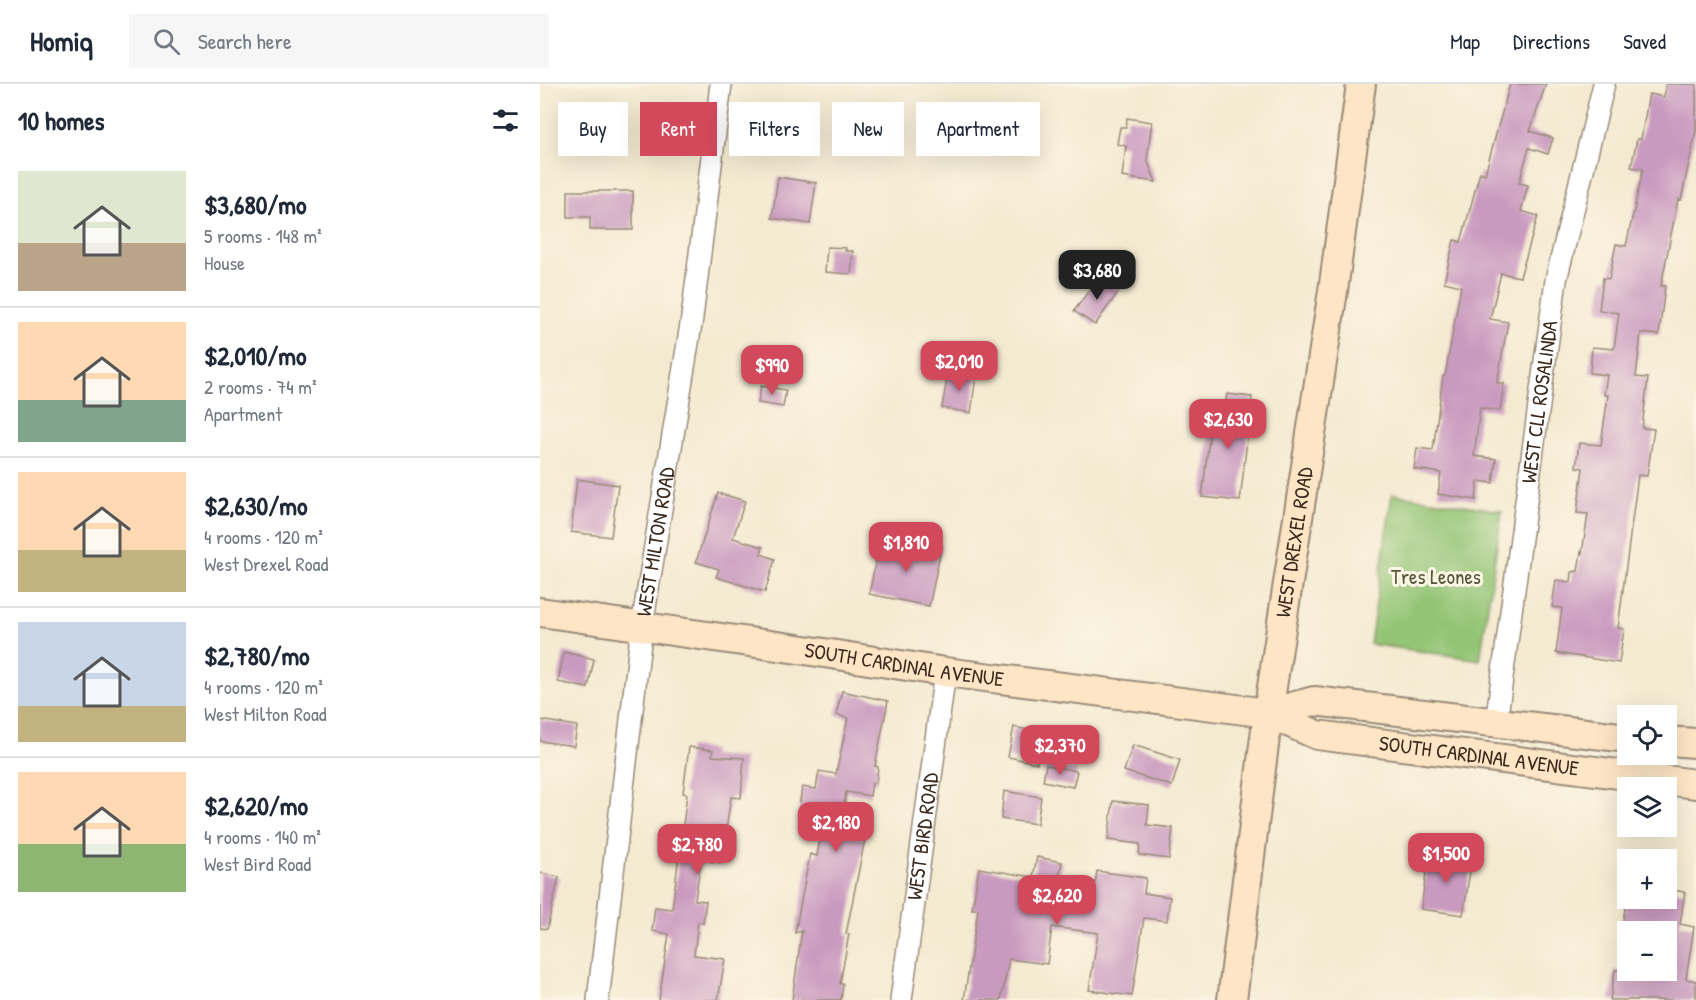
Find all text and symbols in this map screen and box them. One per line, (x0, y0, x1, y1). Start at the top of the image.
search box (129, 14, 549, 68)
text: Homiq (30, 22, 93, 60)
icon: search (150, 25, 183, 58)
text: Search here (198, 26, 292, 56)
text: Map (1450, 27, 1480, 56)
text: Directions (1513, 27, 1590, 56)
text: Saved (1623, 27, 1666, 56)
chip: Buy (558, 102, 628, 156)
chip: Rent (640, 102, 717, 156)
chip: Filters (729, 102, 820, 156)
chip: New (832, 102, 904, 156)
chip: Apartment (916, 102, 1040, 156)
text: 10 homes (18, 103, 105, 138)
icon: filters (489, 104, 522, 137)
text: $3,680/mo (204, 187, 307, 222)
icon: home (66, 195, 138, 267)
text: 5 rooms · 148 m² (204, 222, 322, 249)
text: House (204, 249, 245, 276)
pin: $3,680 (1048, 250, 1146, 301)
text: $3,680 (1073, 256, 1121, 283)
street label: WEST CLL ROSALINDA (1514, 319, 1564, 485)
text: $2,010/mo (204, 338, 307, 373)
pin: $2,010 (910, 341, 1008, 392)
pin: $990 (736, 345, 808, 396)
icon: home (66, 346, 138, 418)
text: $2,010 (935, 347, 983, 374)
text: $990 (755, 351, 789, 378)
text: 2 rooms · 74 m² (204, 373, 316, 400)
pin: $2,630 (1179, 399, 1277, 450)
text: Apartment (204, 400, 282, 427)
text: $2,630 (1203, 405, 1253, 432)
street label: WEST MILTON ROAD (629, 465, 682, 618)
street label: WEST DREXEL ROAD (1268, 465, 1320, 619)
text: $2,630/mo (204, 488, 307, 523)
icon: home (66, 496, 138, 568)
pin: $1,810 (857, 522, 955, 573)
text: 4 rooms · 120 m² (204, 523, 323, 550)
text: $1,810 (883, 528, 929, 555)
text: West Drexel Road (204, 550, 328, 577)
park label: Tres Leones (1391, 562, 1481, 591)
street label: SOUTH CARDINAL AVENUE (803, 635, 1006, 693)
text: $2,780/mo (204, 638, 310, 673)
icon: home (66, 646, 138, 718)
text: 4 rooms · 120 m² (204, 673, 323, 700)
text: West Milton Road (204, 700, 327, 727)
map controls (1617, 705, 1677, 981)
button: locate (1617, 705, 1677, 765)
pin: $2,370 (1011, 725, 1109, 776)
street label: SOUTH CARDINAL AVENUE (1377, 728, 1581, 783)
text: $2,370 (1034, 731, 1086, 758)
street label: WEST BIRD ROAD (900, 771, 945, 902)
button: layers (1617, 777, 1677, 837)
text: $2,620/mo (204, 788, 308, 823)
icon: home (66, 796, 138, 868)
pin: $2,180 (787, 802, 885, 853)
text: $2,180 (812, 808, 860, 835)
text: 4 rooms · 140 m² (204, 823, 321, 850)
pin: $2,780 (648, 824, 746, 875)
text: $2,780 (671, 830, 723, 857)
pin: $1,500 (1397, 833, 1495, 884)
text: $1,500 (1422, 839, 1470, 866)
button: + (1617, 849, 1677, 909)
text: West Bird Road (204, 850, 311, 877)
pin: $2,620 (1008, 875, 1106, 926)
text: $2,620 (1032, 881, 1082, 908)
button: − (1617, 921, 1677, 981)

